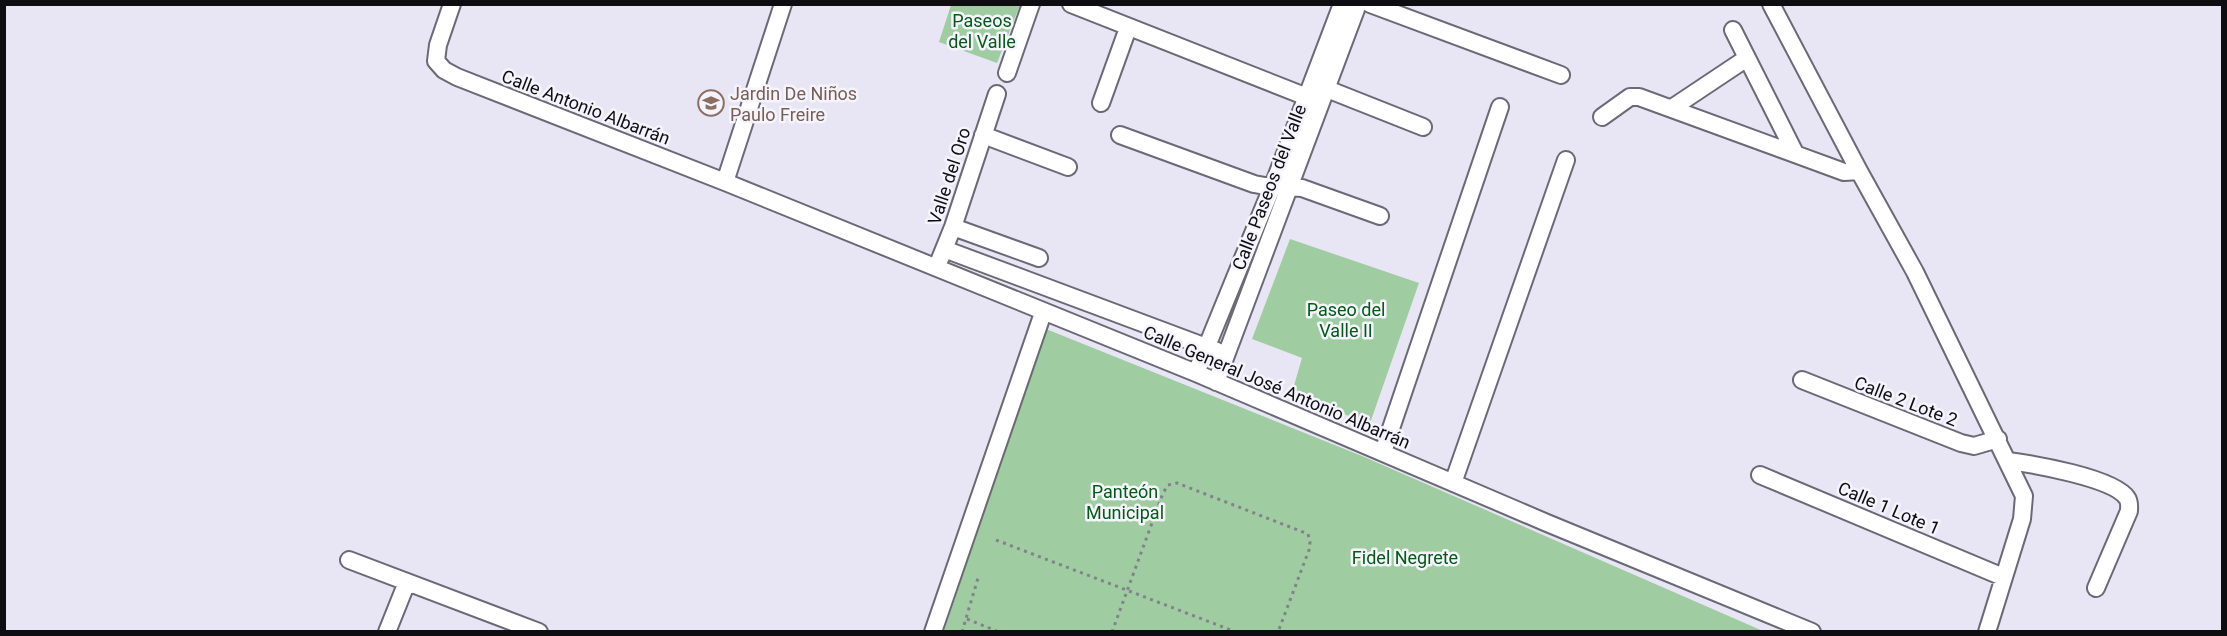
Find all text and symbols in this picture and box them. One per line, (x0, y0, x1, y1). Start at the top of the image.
park label: Paseos del Valle (948, 10, 1016, 52)
street label: Calle Antonio Albarrán (499, 65, 673, 149)
place label: Jardin De Niños Paulo Freire (730, 83, 857, 125)
school or university icon: Jardin De Niños Paulo Freire (696, 88, 726, 118)
street label: Calle Paseos del Valle (1228, 101, 1310, 273)
street label: Valle del Oro (923, 125, 975, 227)
park label: Paseo del Valle II (1307, 299, 1385, 341)
street label: Calle General José Antonio Albarrán (1140, 321, 1414, 453)
street label: Calle 2 Lote 2 (1851, 372, 1961, 430)
street label: Calle 1 Lote 1 (1835, 477, 1943, 539)
park label: Panteón Municipal (1086, 481, 1164, 523)
park label: Fidel Negrete (1352, 547, 1458, 568)

